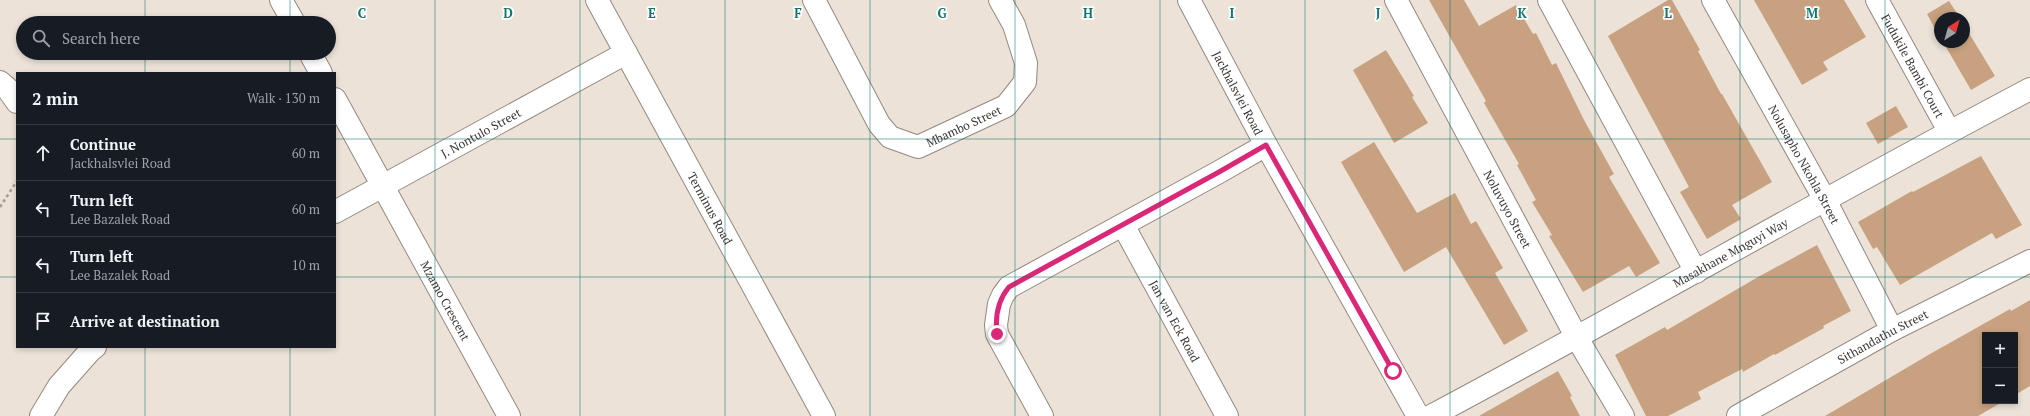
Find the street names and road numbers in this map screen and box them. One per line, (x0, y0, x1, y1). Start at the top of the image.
street label: Fudukile Bambi Court (1879, 11, 1948, 121)
street label: Jackhalsvlei Road (1210, 48, 1267, 138)
street label: Mbambo Street (923, 102, 1004, 150)
street label: Nolusapho Nkohla Street (1766, 102, 1844, 227)
street label: J. Nontulo Street (438, 104, 524, 160)
street label: Noluvuyo Street (1481, 167, 1535, 251)
street label: Terminus Road (685, 169, 736, 247)
street label: Masakhane Mnguyi Way (1670, 214, 1791, 290)
street label: Mzamo Crescent (418, 258, 474, 344)
street label: Jan van Eck Road (1147, 277, 1204, 365)
street label: Sithandathu Street (1834, 306, 1931, 367)

